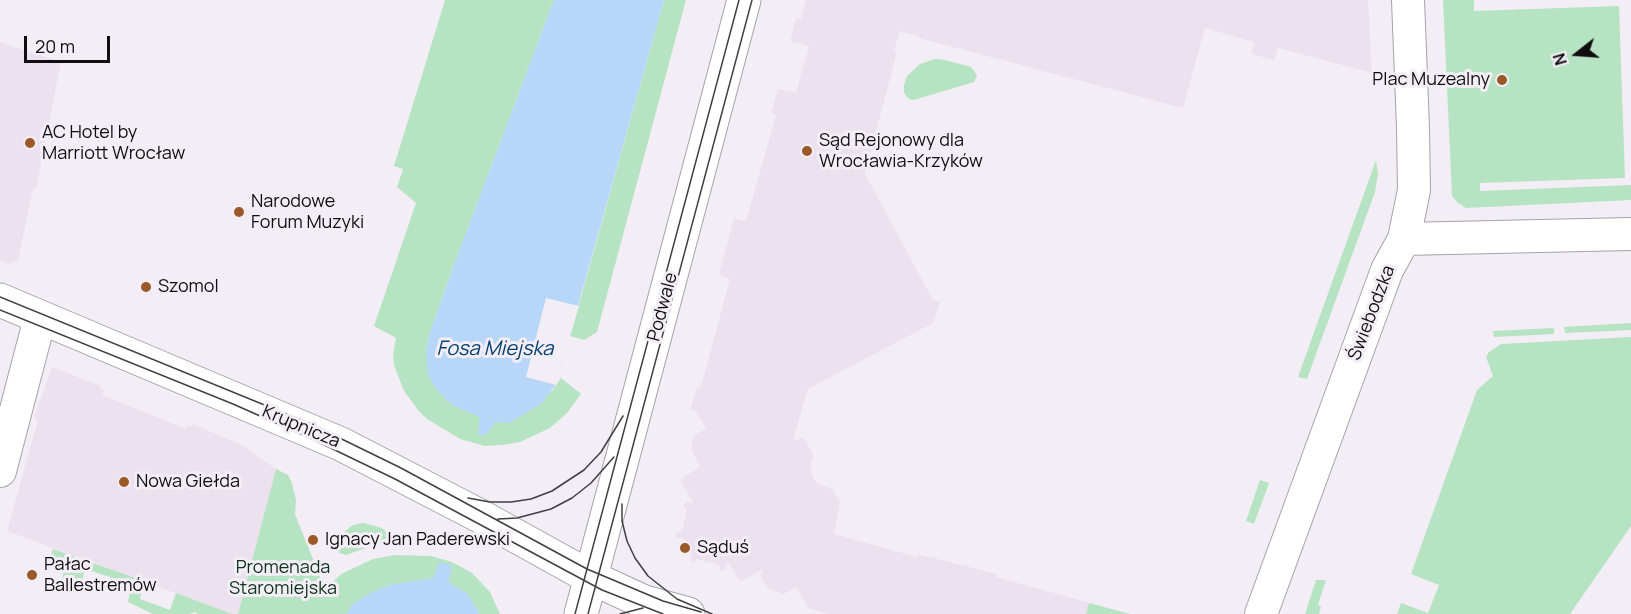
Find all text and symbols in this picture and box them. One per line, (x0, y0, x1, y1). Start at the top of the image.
scale bar (27, 24, 112, 62)
north arrow (1547, 24, 1607, 84)
text: 20 m (35, 34, 75, 58)
text: N (1548, 51, 1572, 68)
place label: Plac Muzealny (1372, 69, 1490, 91)
marker: Plac Muzealny (1495, 73, 1509, 87)
place label: AC Hotel by Marriott Wrocław (42, 122, 185, 164)
place label: Sąd Rejonowy dla Wrocławia-Krzyków (819, 130, 983, 172)
marker: AC Hotel by Marriott Wrocław (23, 136, 37, 150)
marker: Sąd Rejonowy dla Wrocławia-Krzyków (800, 144, 814, 158)
place label: Narodowe Forum Muzyki (251, 191, 364, 234)
marker: Narodowe Forum Muzyki (232, 205, 246, 219)
street label: Świebodzka (1344, 262, 1400, 364)
street label: Podwale (643, 270, 683, 344)
place label: Szomol (158, 276, 219, 298)
marker: Szomol (139, 280, 153, 294)
water label: Fosa Miejska (437, 337, 553, 361)
street label: Krupnicza (259, 401, 343, 453)
place label: Nowa Giełda (136, 471, 240, 493)
marker: Nowa Giełda (117, 475, 131, 489)
place label: Ignacy Jan Paderewski (325, 529, 510, 551)
marker: Ignacy Jan Paderewski (306, 533, 320, 547)
place label: Sąduś (697, 537, 749, 559)
marker: Sąduś (678, 541, 692, 555)
place label: Pałac Ballestremów (44, 554, 156, 596)
park label: Promenada Staromiejska (229, 557, 337, 600)
marker: Pałac Ballestremów (25, 568, 39, 582)

